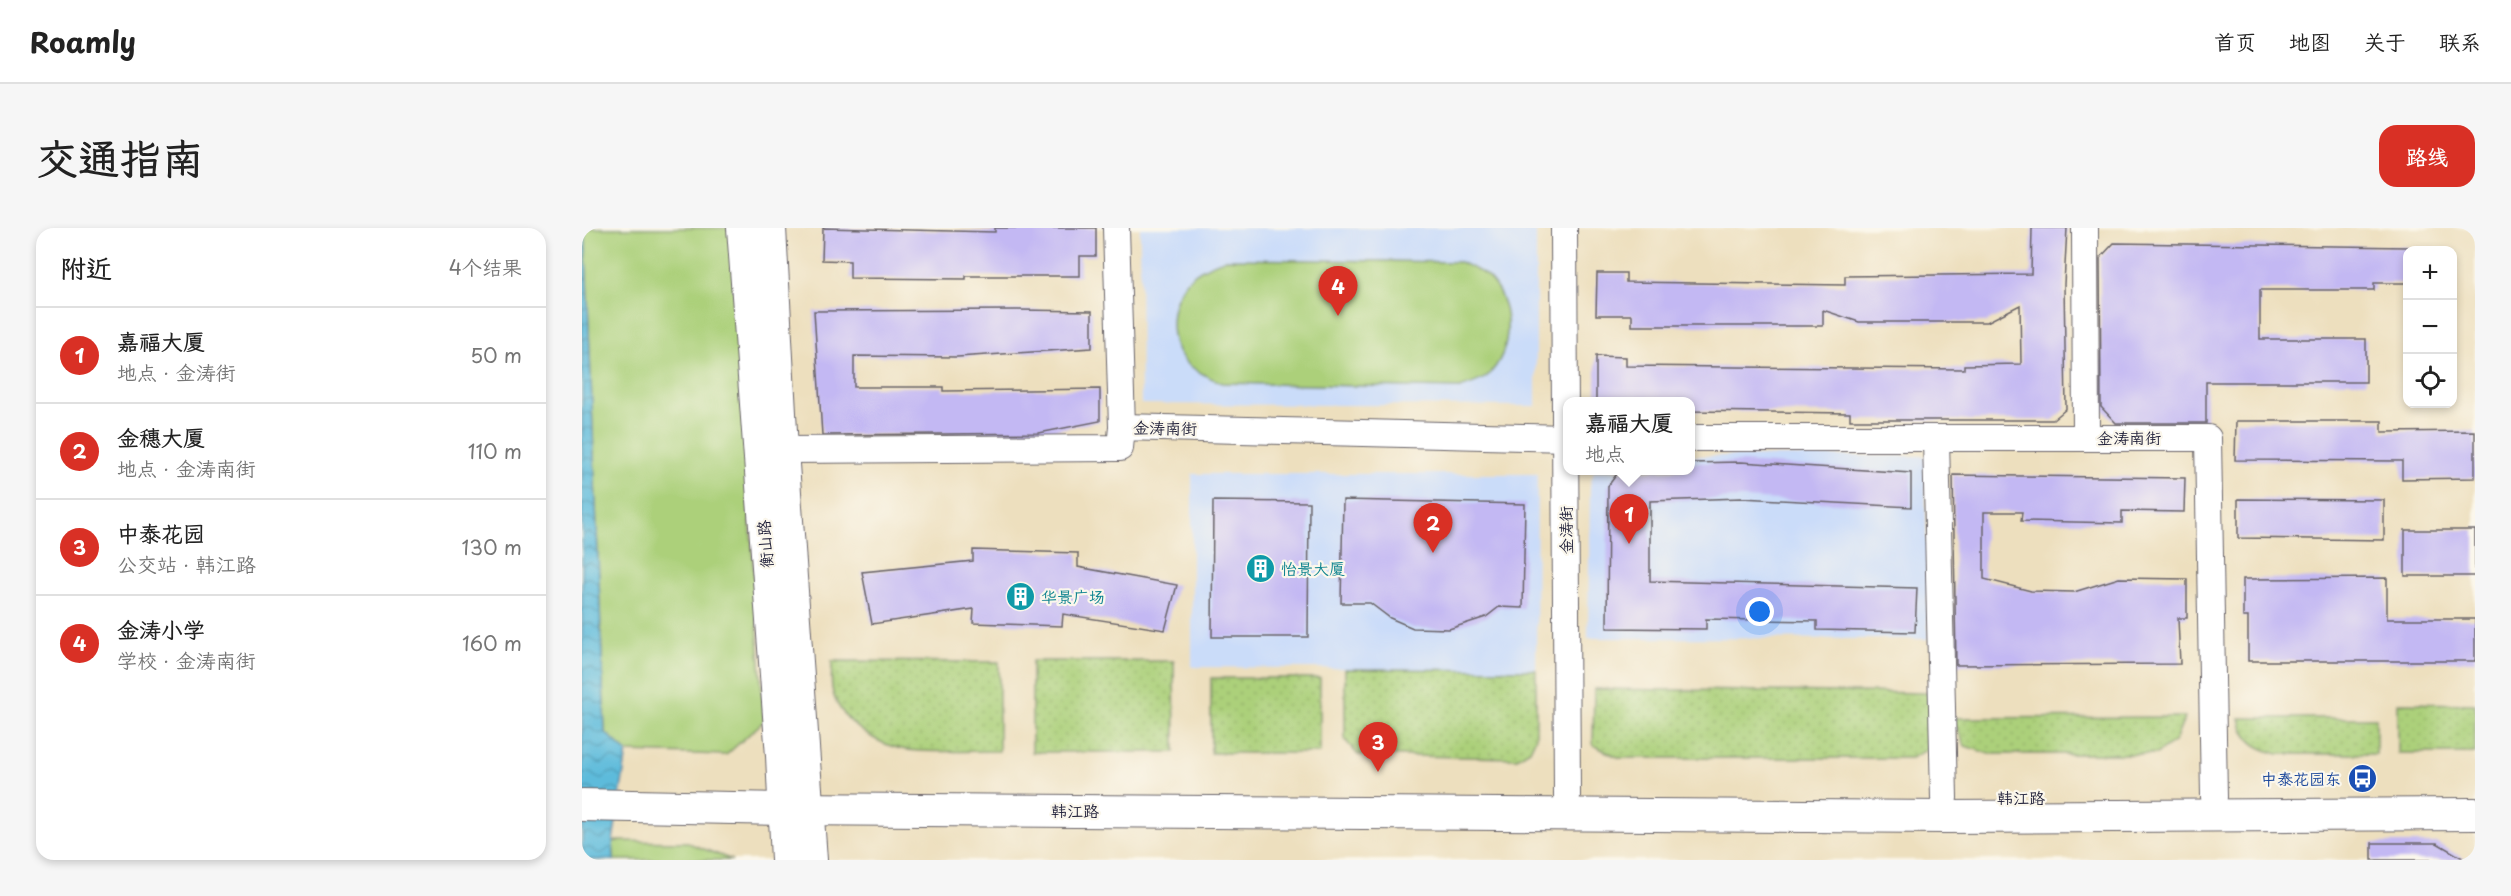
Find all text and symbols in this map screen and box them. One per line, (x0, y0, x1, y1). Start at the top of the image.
text: Roamly (30, 20, 136, 63)
text: 首页 (2214, 25, 2256, 57)
text: 地图 (2289, 25, 2331, 57)
text: 关于 (2364, 25, 2406, 57)
text: 联系 (2439, 25, 2481, 57)
text: 交通指南 (36, 125, 204, 188)
button: 路线 (2379, 125, 2475, 187)
map controls (2403, 246, 2457, 408)
button: + (2403, 246, 2457, 300)
text: 附近 (60, 248, 112, 287)
text: 4个结果 (449, 252, 522, 282)
pin: 4 (1318, 266, 1358, 316)
button: − (2403, 300, 2457, 354)
text: 嘉福大厦 (117, 324, 205, 357)
text: 1 (75, 340, 84, 370)
text: 50 m (470, 340, 522, 370)
button: locate (2403, 354, 2457, 408)
text: 地点 · 金涛街 (117, 357, 236, 387)
popup (1563, 397, 1695, 475)
text: 嘉福大厦 (1585, 405, 1673, 438)
street label: 金涛南街 (1133, 414, 1197, 440)
text: 金穗大厦 (117, 420, 205, 453)
street label: 金涛南街 (2097, 425, 2161, 449)
text: 2 (72, 436, 87, 466)
text: 110 m (468, 436, 522, 466)
text: 地点 (1585, 438, 1625, 468)
text: 地点 · 金涛南街 (117, 453, 256, 483)
pin: 1 (1610, 494, 1648, 544)
pin: 2 (1414, 504, 1452, 553)
street label: 金涛街 (1553, 506, 1577, 554)
text: 中泰花园 (117, 516, 205, 549)
street label: 衡山路 (750, 519, 778, 569)
text: 3 (73, 532, 86, 562)
text: 130 m (462, 532, 522, 562)
text: 公交站 · 韩江路 (117, 549, 256, 579)
building icon: 怡景大厦 (1244, 553, 1276, 585)
place label: 怡景大厦 (1281, 556, 1345, 580)
building icon: 华景广场 (1004, 581, 1036, 613)
place label: 华景广场 (1041, 584, 1105, 608)
your location (1745, 597, 1774, 626)
text: 金涛小学 (117, 612, 205, 645)
text: 4 (73, 628, 86, 658)
text: 160 m (462, 628, 522, 658)
text: 学校 · 金涛南街 (117, 645, 256, 675)
pin: 3 (1358, 722, 1398, 772)
bus stop icon: 中泰花园东 (2346, 763, 2378, 795)
place label: 中泰花园东 (2261, 766, 2341, 790)
street label: 韩江路 (1997, 785, 2045, 809)
street label: 韩江路 (1051, 798, 1099, 822)

